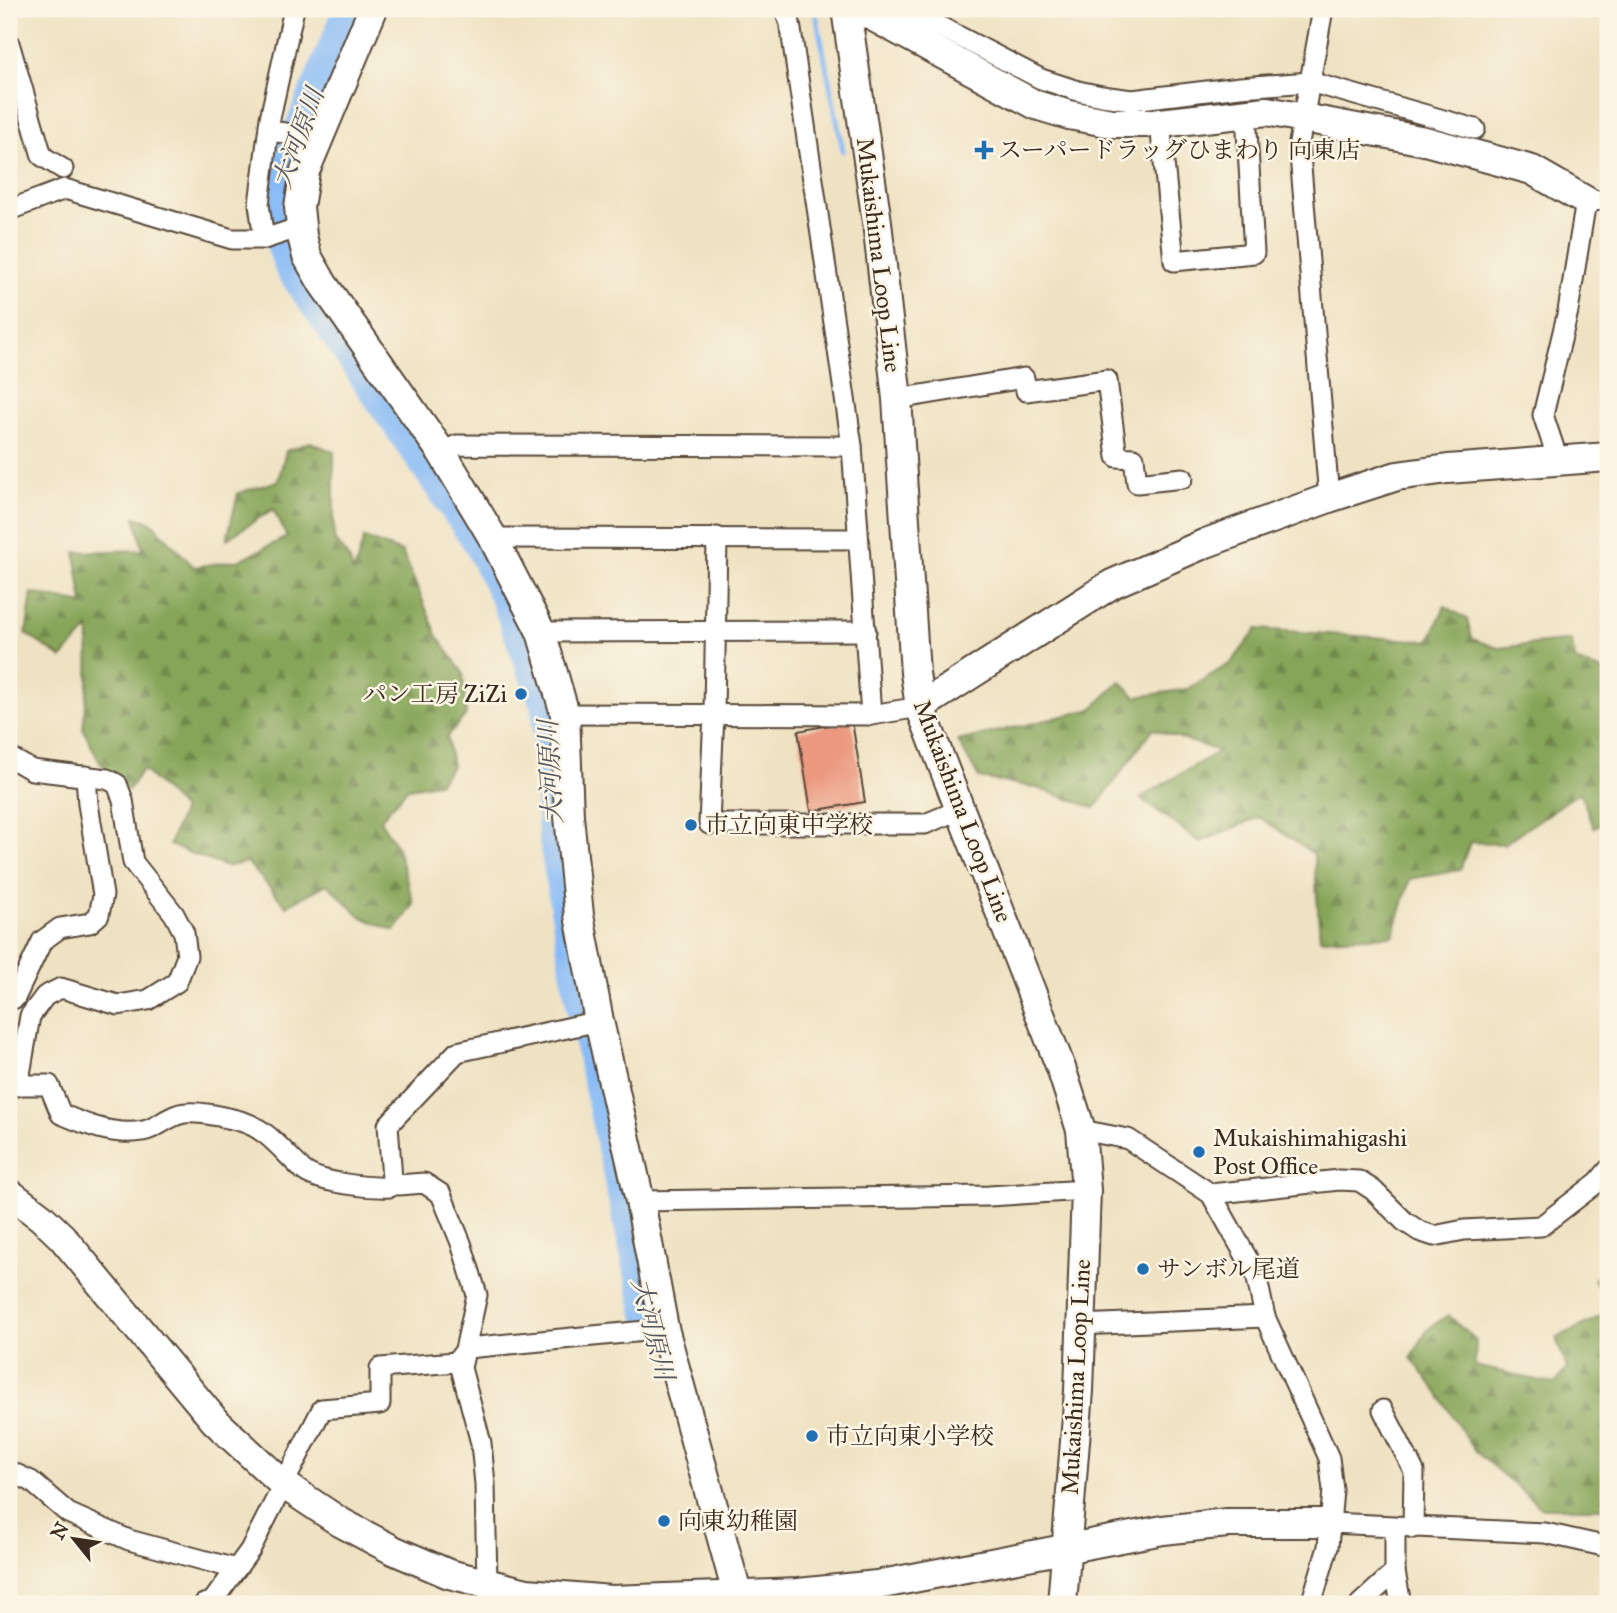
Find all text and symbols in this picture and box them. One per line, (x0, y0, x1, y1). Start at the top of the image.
water label: 大河原川 (265, 81, 332, 192)
place label: スーパードラッグひまわり 向東店 (998, 135, 1360, 165)
street label: Mukaishima Loop Line (850, 136, 908, 374)
marker: スーパードラッグひまわり 向東店 (976, 142, 992, 158)
place label: パン工房 ZiZi (363, 679, 507, 709)
marker: パン工房 ZiZi (513, 686, 529, 702)
street label: Mukaishima Loop Line (907, 695, 1019, 927)
water label: 大河原川 (531, 716, 569, 825)
place label: 市立向東中学校 (705, 810, 873, 840)
marker: 市立向東中学校 (683, 817, 699, 833)
place label: Mukaishimahigashi Post Office (1213, 1123, 1408, 1181)
marker: Mukaishimahigashi Post Office (1191, 1144, 1207, 1160)
place label: サンボル尾道 (1157, 1254, 1300, 1284)
street label: Mukaishima Loop Line (1055, 1258, 1097, 1496)
marker: サンボル尾道 (1135, 1261, 1151, 1277)
water label: 大河原川 (625, 1275, 682, 1386)
place label: 市立向東小学校 (826, 1421, 994, 1451)
marker: 市立向東小学校 (804, 1428, 820, 1444)
north arrow (38, 1504, 108, 1574)
place label: 向東幼稚園 (678, 1506, 798, 1536)
marker: 向東幼稚園 (656, 1513, 672, 1529)
text: N (46, 1518, 74, 1543)

